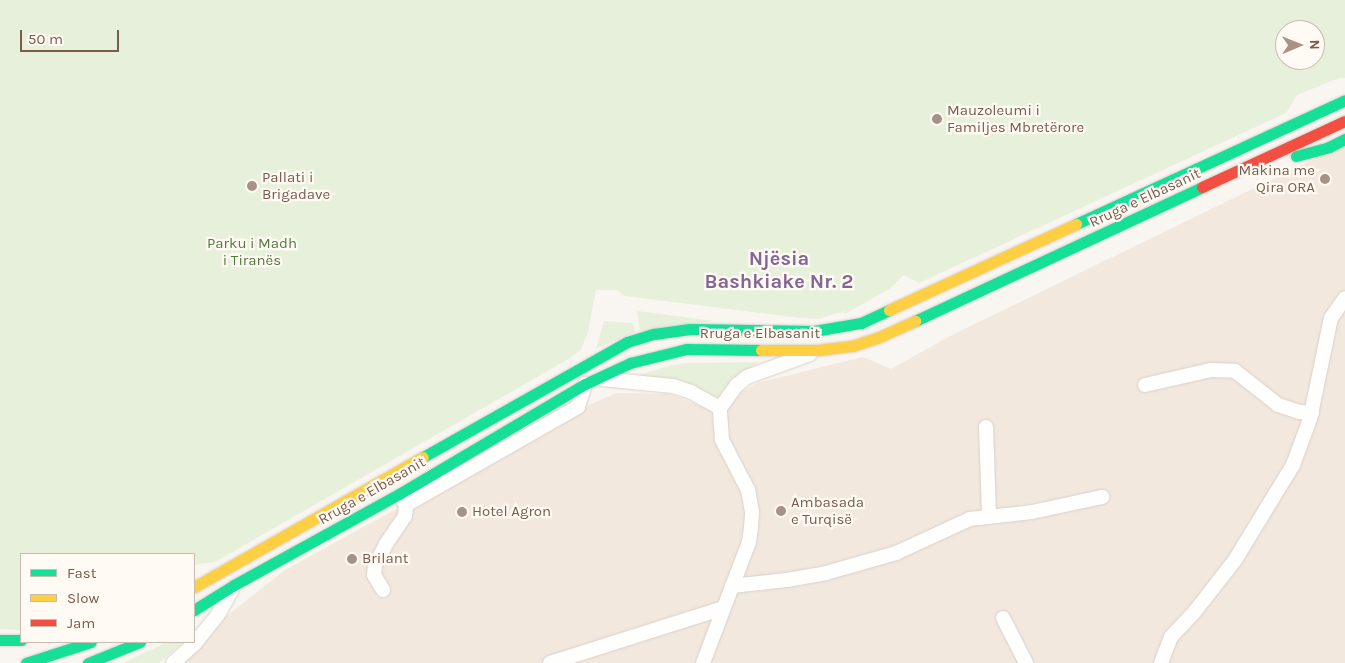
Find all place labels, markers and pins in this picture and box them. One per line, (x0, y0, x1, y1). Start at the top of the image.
place label: Mauzoleumi i Familjes Mbretërore (947, 101, 1084, 136)
marker: Mauzoleumi i Familjes Mbretërore (931, 113, 943, 125)
place label: Makina me Qira ORA (1239, 161, 1315, 196)
place label: Pallati i Brigadave (262, 168, 330, 203)
marker: Makina me Qira ORA (1319, 173, 1331, 185)
marker: Pallati i Brigadave (246, 180, 258, 192)
place label: Ambasada e Turqisë (791, 493, 864, 528)
place label: Hotel Agron (472, 503, 551, 521)
marker: Ambasada e Turqisë (775, 505, 787, 517)
marker: Hotel Agron (456, 506, 468, 518)
place label: Brilant (362, 550, 408, 568)
marker: Brilant (346, 553, 358, 565)

